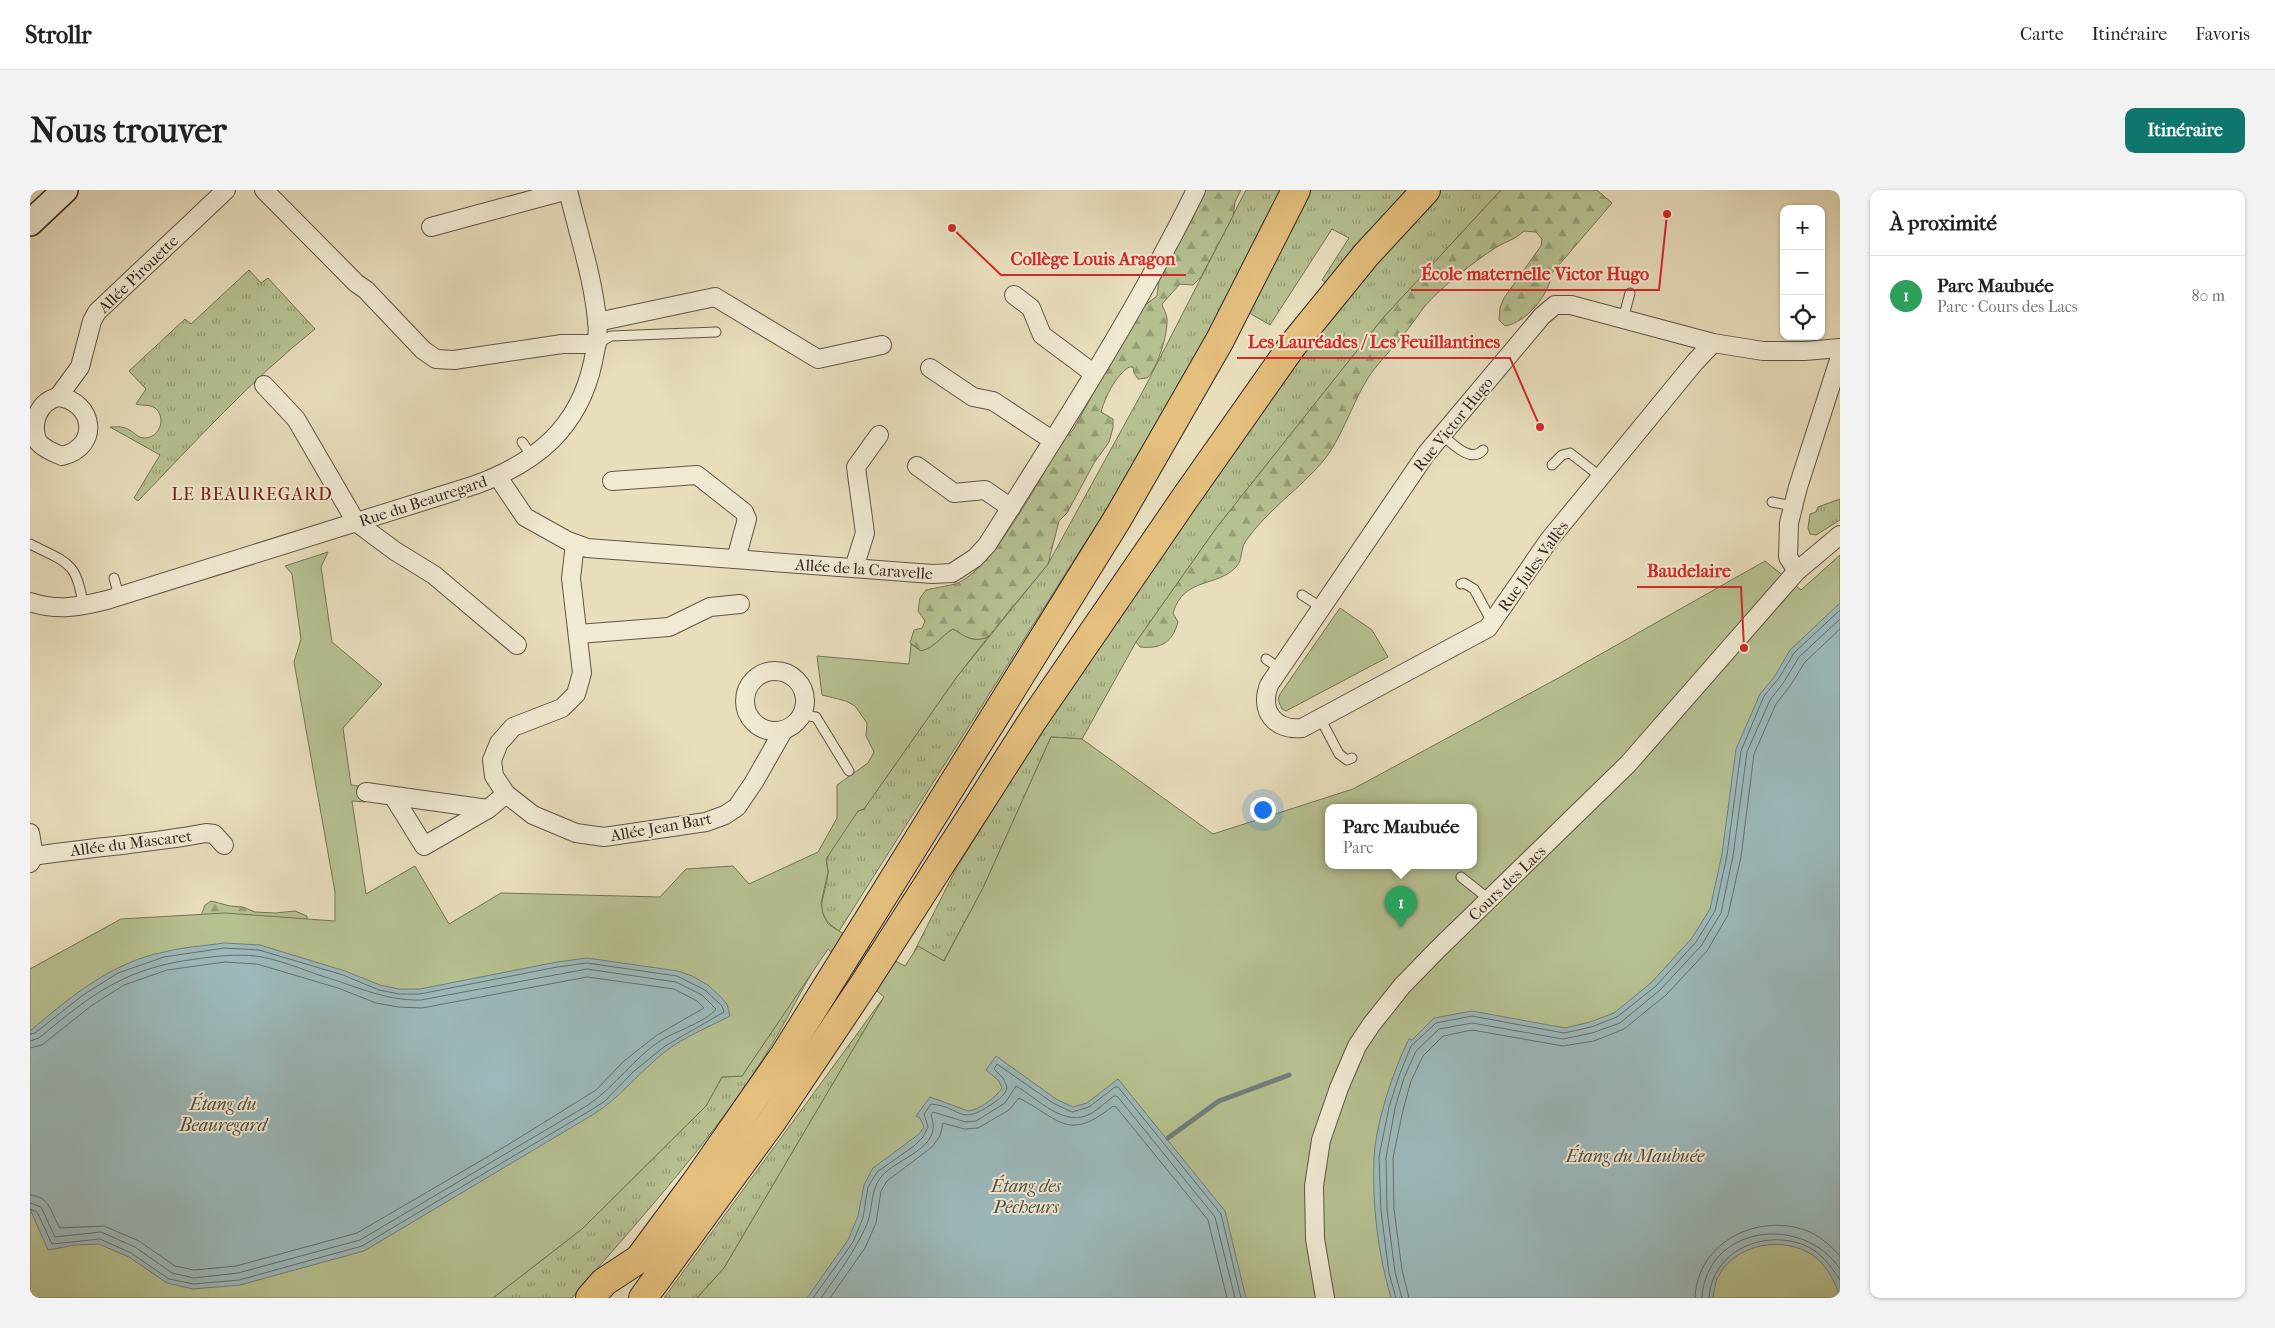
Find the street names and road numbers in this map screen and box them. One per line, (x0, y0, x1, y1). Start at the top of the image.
street label: Allée Pirouette (93, 231, 182, 318)
street label: Rue Victor Hugo (1409, 373, 1497, 475)
street label: Rue du Beauregard (357, 471, 490, 531)
street label: Rue Jules Vallès (1494, 517, 1572, 615)
street label: Allée de la Caravelle (794, 555, 934, 583)
street label: Allée Jean Bart (608, 809, 713, 845)
street label: Allée du Mascaret (68, 826, 193, 860)
street label: Cours des Lacs (1464, 841, 1550, 925)

